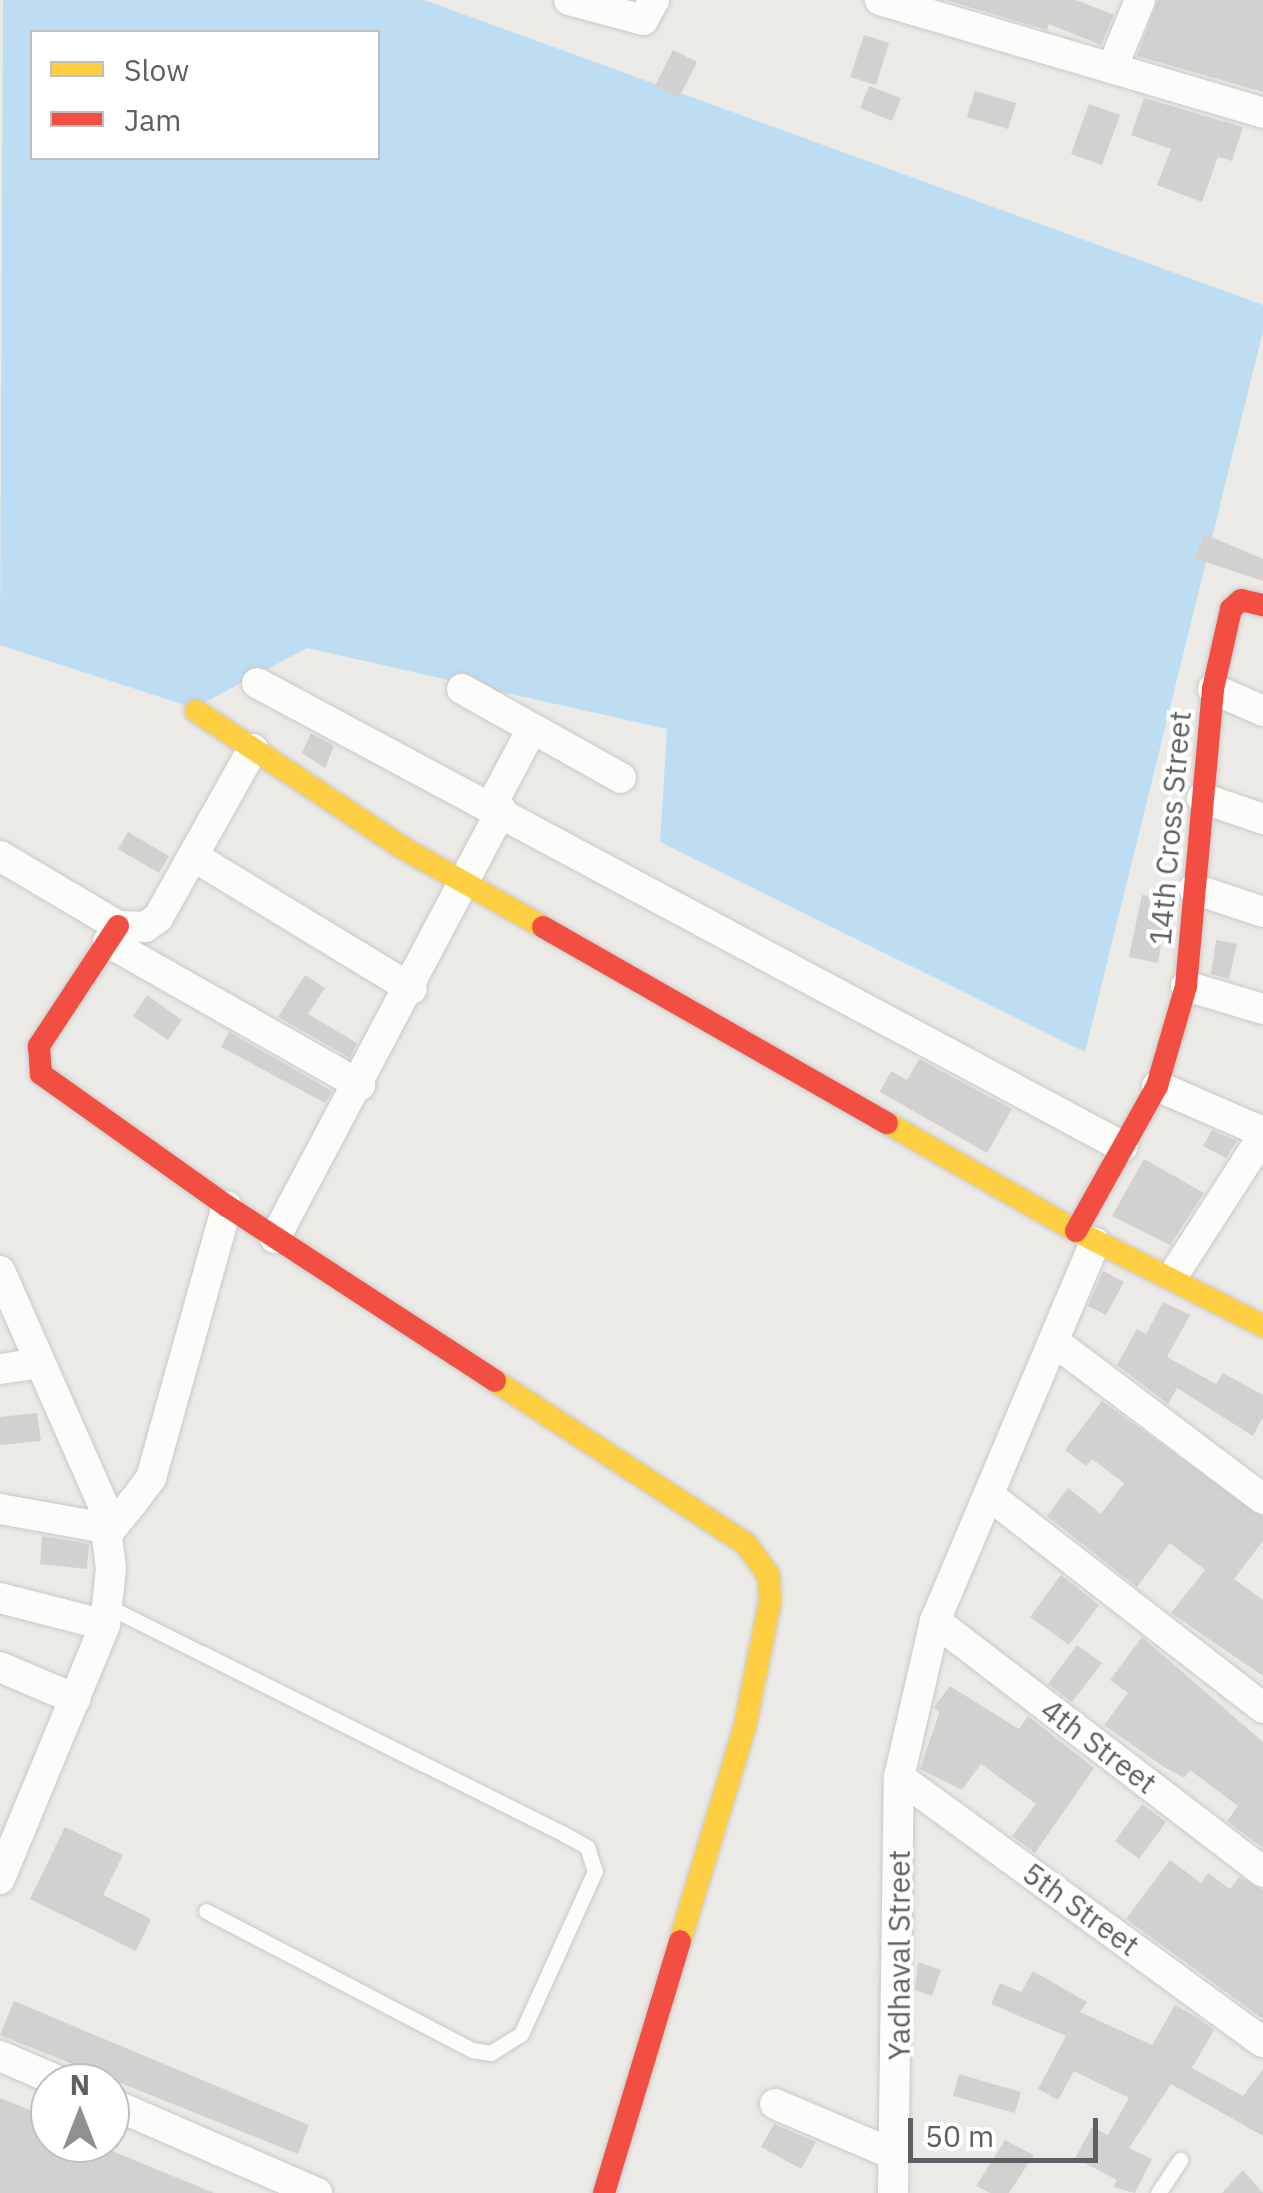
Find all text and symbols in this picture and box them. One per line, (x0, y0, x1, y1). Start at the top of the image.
legend (30, 30, 380, 160)
text: Slow (124, 50, 189, 89)
text: Jam (124, 100, 182, 139)
street label: 14th Cross Street (1142, 709, 1198, 947)
street label: 4th Street (1034, 1691, 1164, 1801)
street label: Yadhaval Street (881, 1850, 917, 2060)
street label: 5th Street (1016, 1855, 1146, 1963)
north arrow (30, 2063, 130, 2163)
text: N (70, 2066, 90, 2103)
scale bar (913, 2098, 1103, 2160)
text: 50 m (925, 2116, 994, 2155)

